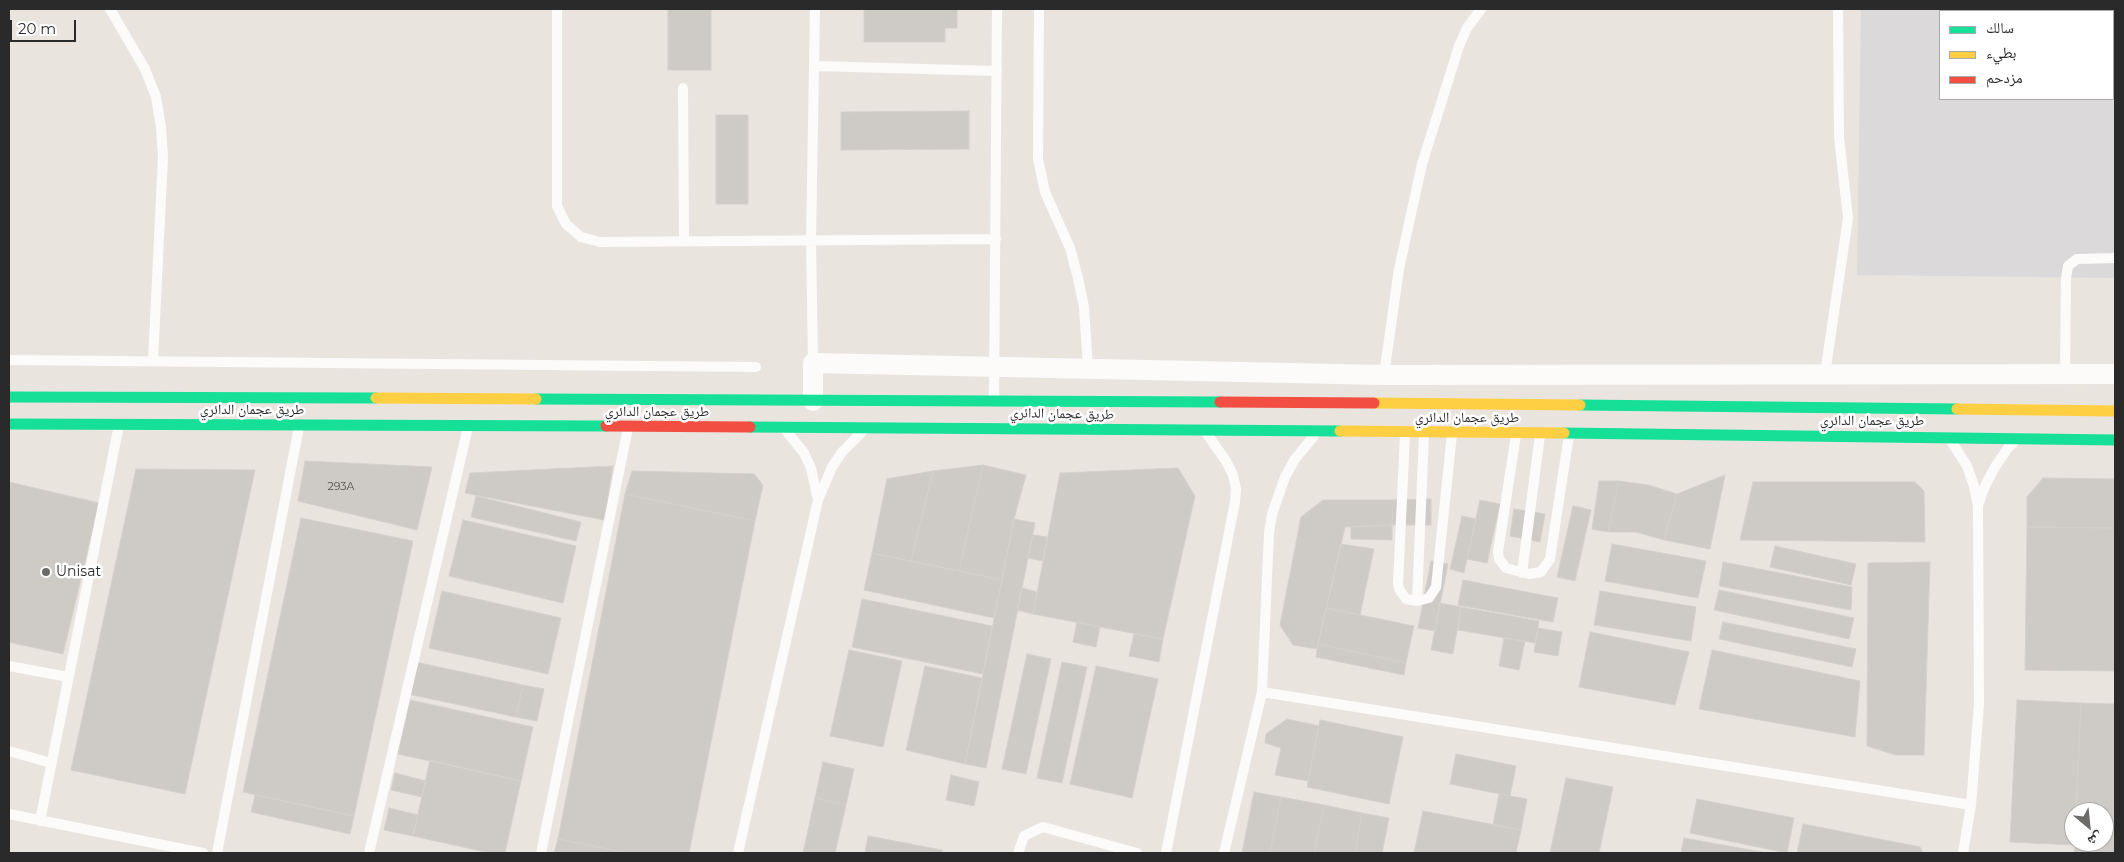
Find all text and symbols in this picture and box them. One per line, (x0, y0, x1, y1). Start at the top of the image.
scale bar (12, 10, 79, 42)
legend (1939, 10, 2114, 100)
text: سالك (1986, 18, 2014, 37)
text: 20 m (18, 19, 56, 38)
text: بطيء (1986, 43, 2016, 62)
text: مزدحم (1986, 68, 2023, 87)
street label: طريق عجمان الدائري (200, 402, 304, 418)
street label: طريق عجمان الدائري (605, 404, 709, 420)
street label: طريق عجمان الدائري (1010, 405, 1114, 423)
street label: طريق عجمان الدائري (1415, 410, 1519, 426)
street label: طريق عجمان الدائري (1820, 413, 1924, 429)
house number: 293A (328, 480, 354, 494)
place label: Unisat (56, 564, 101, 580)
marker: Unisat (40, 566, 52, 578)
north arrow (2064, 802, 2114, 852)
text: ش (2085, 828, 2106, 851)

